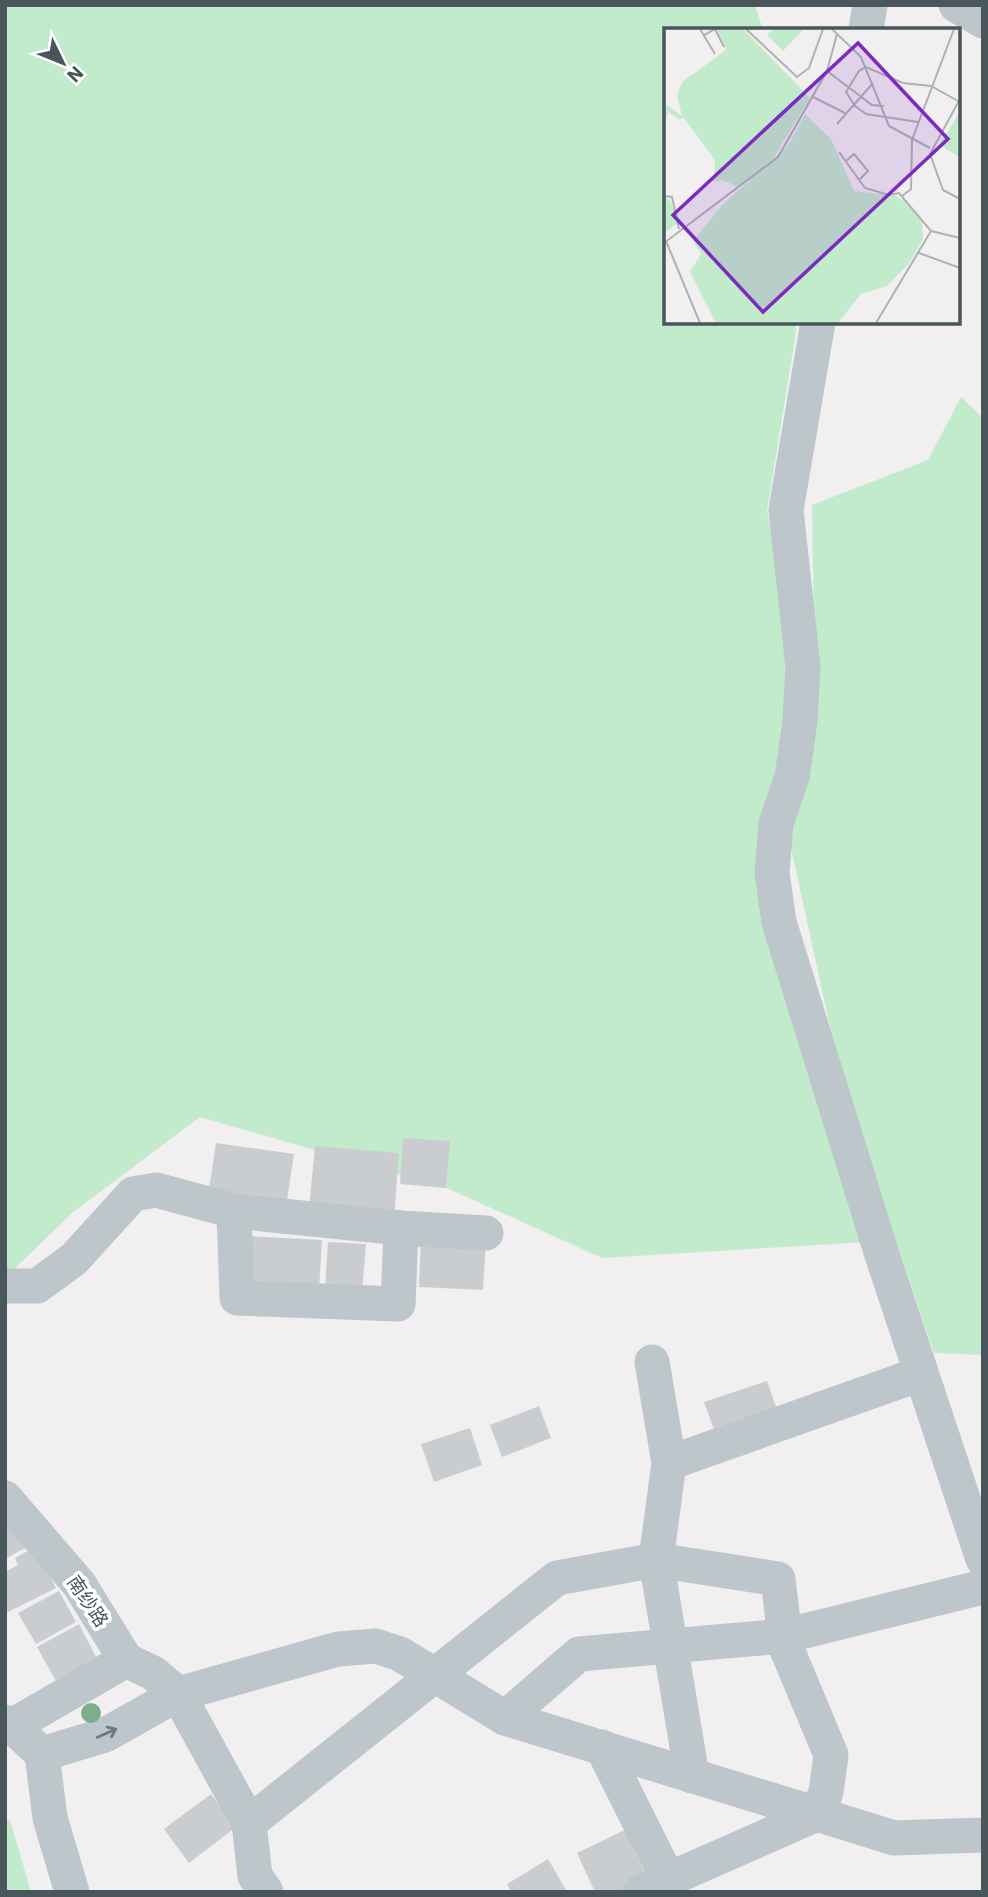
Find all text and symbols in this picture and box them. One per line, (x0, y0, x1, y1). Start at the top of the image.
north arrow (28, 28, 98, 98)
inset map (664, 28, 960, 324)
text: N (62, 61, 89, 88)
street label: 南纱路 (62, 1571, 114, 1631)
one-way arrow (96, 1726, 117, 1739)

